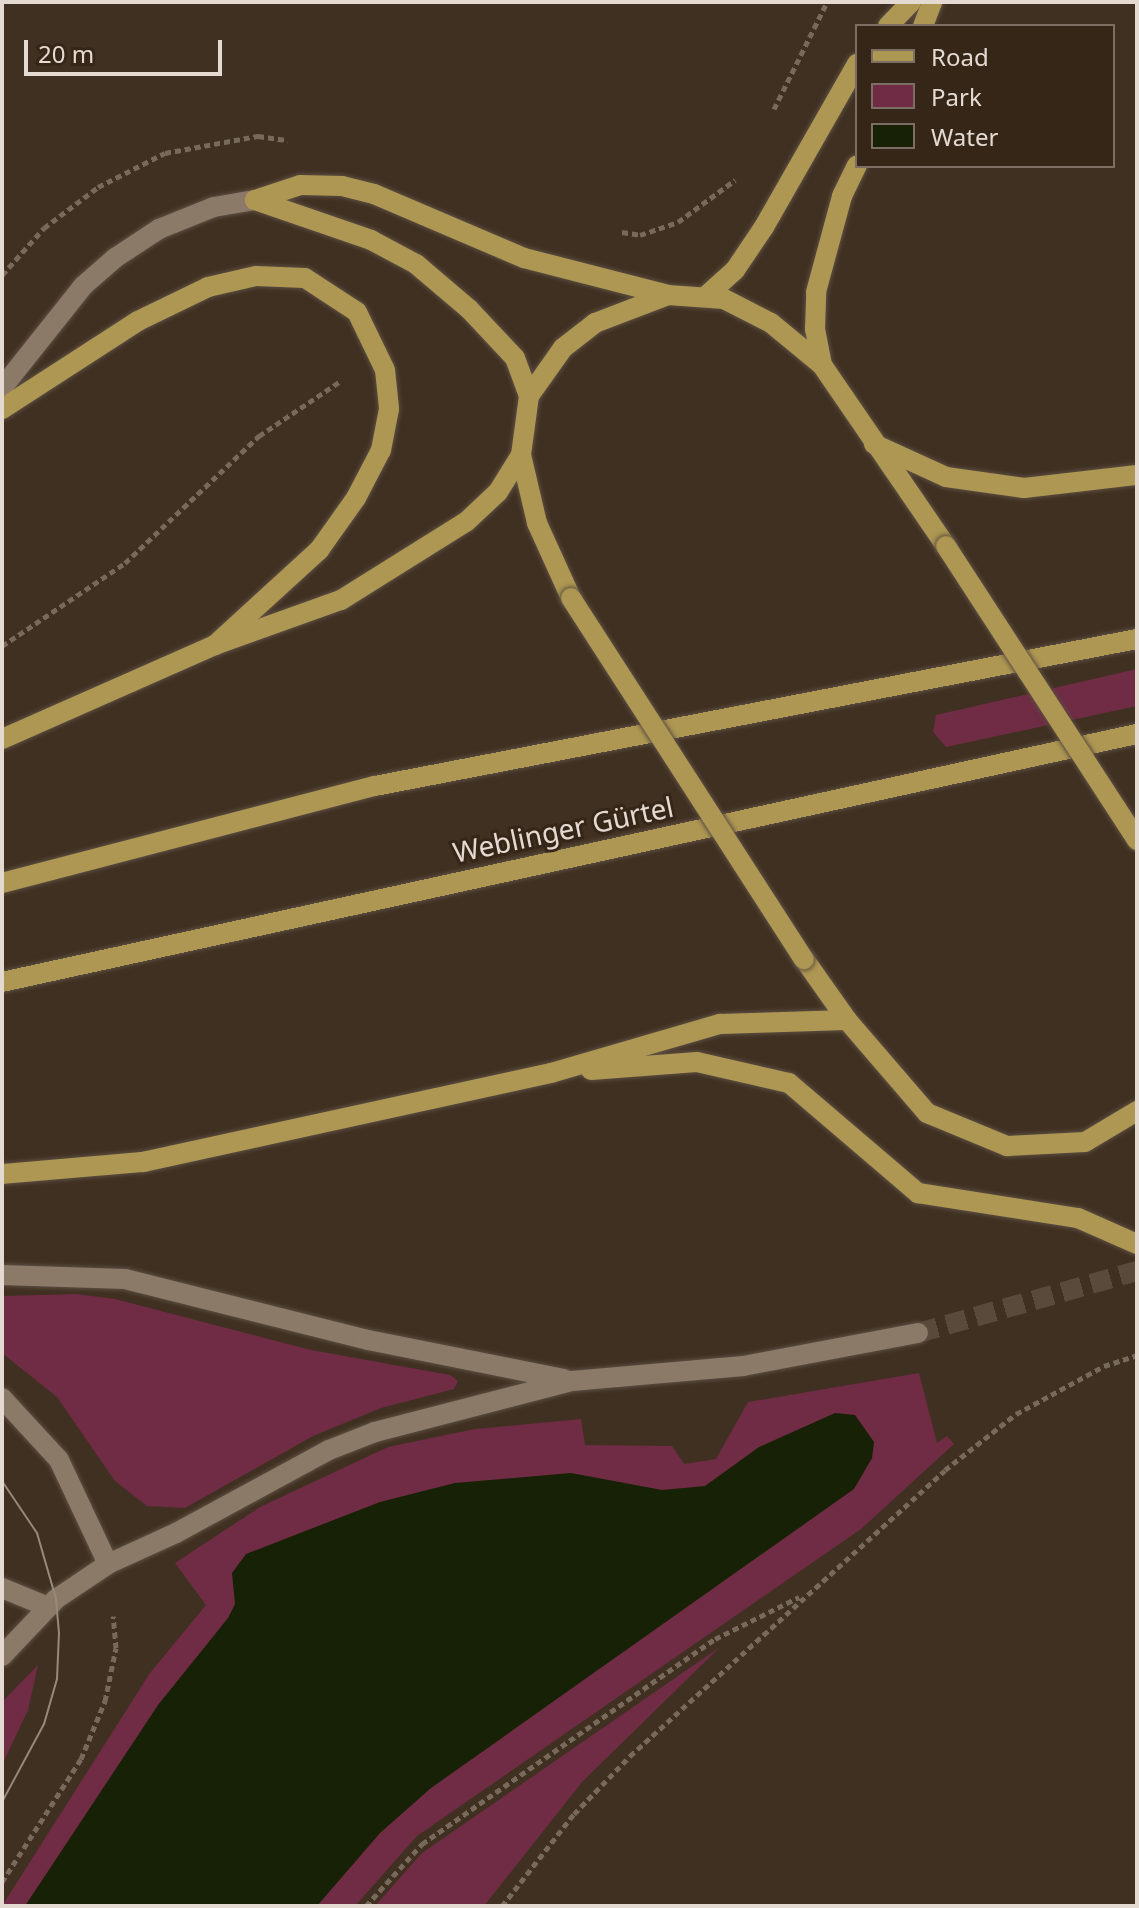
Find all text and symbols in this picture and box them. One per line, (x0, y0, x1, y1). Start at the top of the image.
scale bar (28, 24, 226, 74)
legend (855, 24, 1115, 168)
text: 20 m (38, 37, 94, 70)
text: Road (931, 40, 989, 73)
text: Park (931, 80, 982, 113)
text: Water (931, 120, 998, 153)
street label: Weblinger Gürtel (450, 789, 676, 869)

